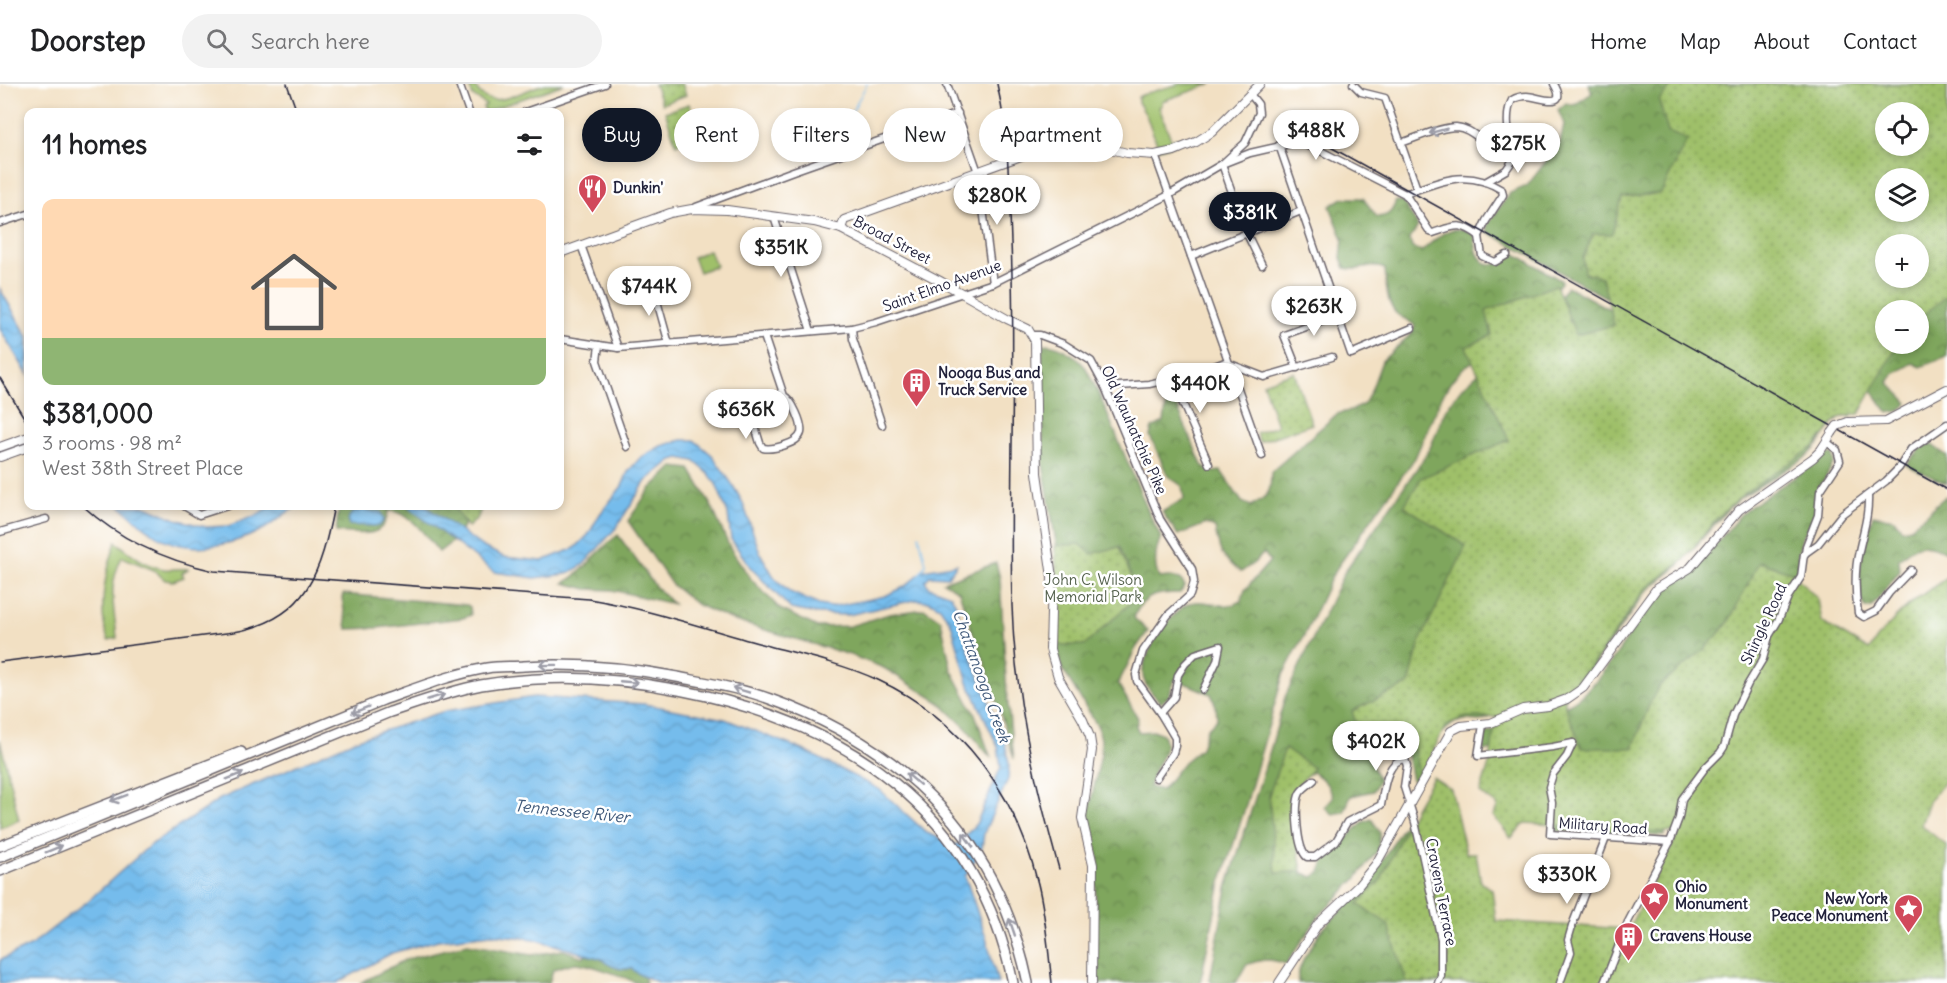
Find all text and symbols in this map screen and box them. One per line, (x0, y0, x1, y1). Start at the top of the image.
search box (182, 14, 602, 68)
text: Doorstep (30, 23, 146, 59)
icon: search (203, 25, 236, 58)
text: Search here (251, 27, 370, 55)
text: Home (1590, 28, 1647, 55)
text: Map (1680, 28, 1721, 55)
text: About (1754, 28, 1810, 55)
text: Contact (1843, 28, 1917, 55)
map controls (1875, 102, 1929, 354)
button: locate (1875, 102, 1929, 156)
chip: Buy (582, 108, 662, 162)
chip: Rent (674, 108, 759, 162)
chip: Filters (771, 108, 871, 162)
chip: New (883, 108, 967, 162)
chip: Apartment (979, 108, 1123, 162)
pin: $488K (1274, 110, 1358, 161)
text: $488K (1287, 117, 1345, 142)
pin: $275K (1476, 123, 1560, 174)
one-way arrow (1429, 126, 1448, 137)
text: 11 homes (42, 128, 147, 161)
icon: filters (513, 128, 546, 161)
text: $275K (1490, 130, 1546, 155)
button: layers (1875, 168, 1929, 222)
restaurant icon: Dunkin' (576, 172, 608, 214)
pin: $280K (955, 175, 1039, 226)
place label: Dunkin' (613, 178, 664, 197)
text: $280K (967, 182, 1027, 207)
pin: $381K (1208, 192, 1292, 243)
text: $381K (1223, 199, 1277, 224)
street label: Broad Street (850, 211, 934, 268)
pin: $351K (739, 227, 823, 278)
text: $351K (754, 234, 808, 259)
button: + (1875, 234, 1929, 288)
icon: home (240, 238, 348, 346)
street label: Saint Elmo Avenue (880, 255, 1004, 316)
pin: $744K (607, 266, 691, 317)
text: $744K (621, 273, 677, 298)
pin: $263K (1272, 286, 1356, 337)
text: $263K (1285, 293, 1343, 318)
button: − (1875, 300, 1929, 354)
street label: Old Wauhatchie Pike (1097, 362, 1171, 497)
place label: Nooga Bus and Truck Service (938, 363, 1041, 399)
pin: $440K (1158, 363, 1242, 414)
building icon: Nooga Bus and Truck Service (901, 366, 933, 408)
text: $440K (1170, 370, 1230, 395)
pin: $636K (704, 389, 788, 440)
text: $636K (717, 396, 775, 421)
text: $381,000 (42, 397, 153, 430)
text: 3 rooms · 98 m² (42, 430, 182, 455)
text: West 38th Street Place (42, 455, 243, 480)
park label: John C. Wilson Memorial Park (1044, 570, 1142, 606)
street label: Shingle Road (1736, 580, 1791, 668)
water label: Chattanooga Creek (949, 607, 1016, 747)
one-way arrow (539, 659, 559, 671)
one-way arrow (618, 677, 638, 688)
one-way arrow (732, 684, 751, 695)
one-way arrow (426, 690, 445, 701)
one-way arrow (351, 705, 370, 716)
pin: $402K (1334, 721, 1418, 772)
text: $402K (1346, 728, 1406, 753)
one-way arrow (225, 770, 244, 781)
one-way arrow (906, 772, 921, 786)
one-way arrow (110, 794, 129, 805)
water label: Tennessee River (514, 795, 633, 827)
street label: Military Road (1558, 813, 1648, 838)
one-way arrow (962, 832, 974, 849)
street label: Cravens Terrace (1422, 836, 1461, 948)
one-way arrow (44, 843, 63, 854)
pin: $330K (1525, 854, 1609, 905)
text: $330K (1537, 861, 1597, 886)
place label: Ohio Monument (1675, 877, 1749, 913)
place icon: Ohio Monument (1638, 880, 1670, 922)
place label: New York Peace Monument (1771, 889, 1889, 925)
place icon: New York Peace Monument (1893, 892, 1925, 934)
one-way arrow (1006, 918, 1017, 937)
building icon: Cravens House (1613, 920, 1645, 962)
place label: Cravens House (1650, 926, 1752, 945)

